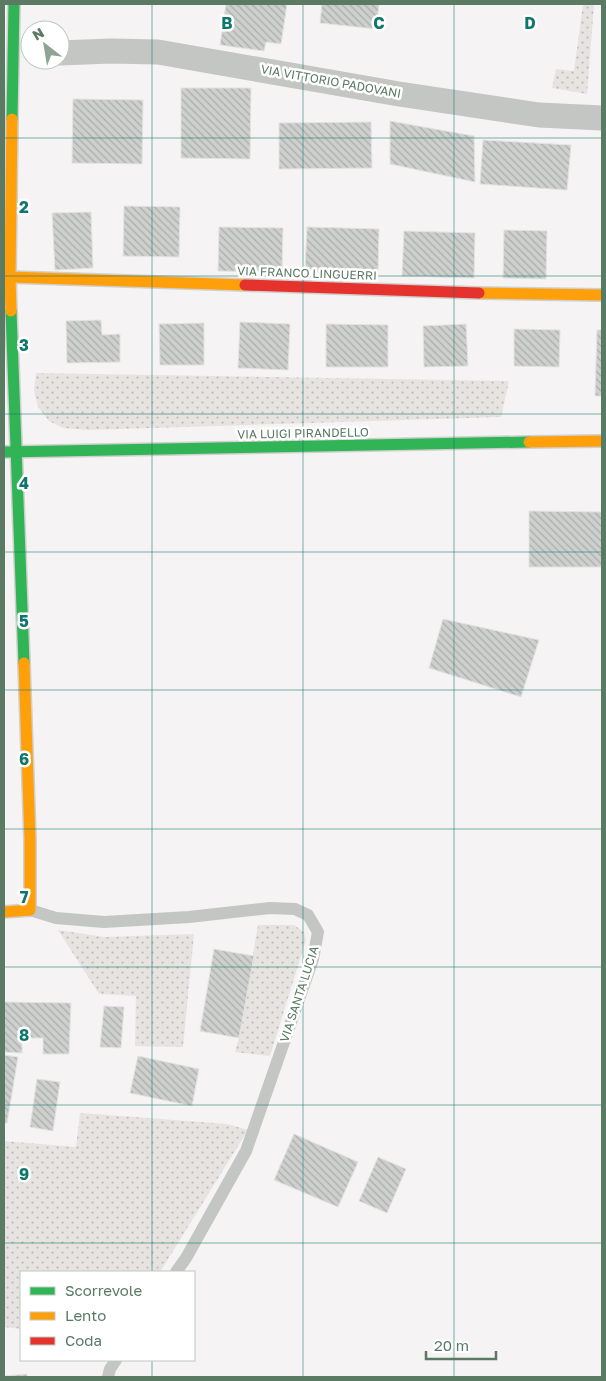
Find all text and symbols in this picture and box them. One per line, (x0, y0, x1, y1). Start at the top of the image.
text: B (221, 13, 233, 33)
text: C (373, 13, 385, 33)
text: D (524, 13, 536, 33)
north arrow (20, 20, 70, 70)
text: N (29, 23, 47, 43)
street label: VIA VITTORIO PADOVANI (260, 61, 402, 101)
text: 2 (19, 197, 29, 217)
street label: VIA FRANCO LINGUERRI (237, 263, 377, 283)
text: 3 (19, 335, 29, 355)
street label: VIA LUIGI PIRANDELLO (237, 424, 369, 442)
text: 4 (19, 473, 29, 493)
text: 5 (19, 611, 29, 631)
text: 6 (19, 749, 29, 769)
text: 7 (20, 887, 29, 907)
street label: VIA SANTA LUCIA (276, 944, 322, 1044)
text: 8 (19, 1025, 29, 1045)
text: 9 (19, 1164, 29, 1184)
legend (20, 1271, 195, 1361)
text: Scorrevole (65, 1281, 142, 1299)
text: Lento (65, 1306, 106, 1324)
scale bar (426, 1328, 496, 1360)
text: Coda (65, 1331, 102, 1349)
text: 20 m (434, 1336, 469, 1354)

